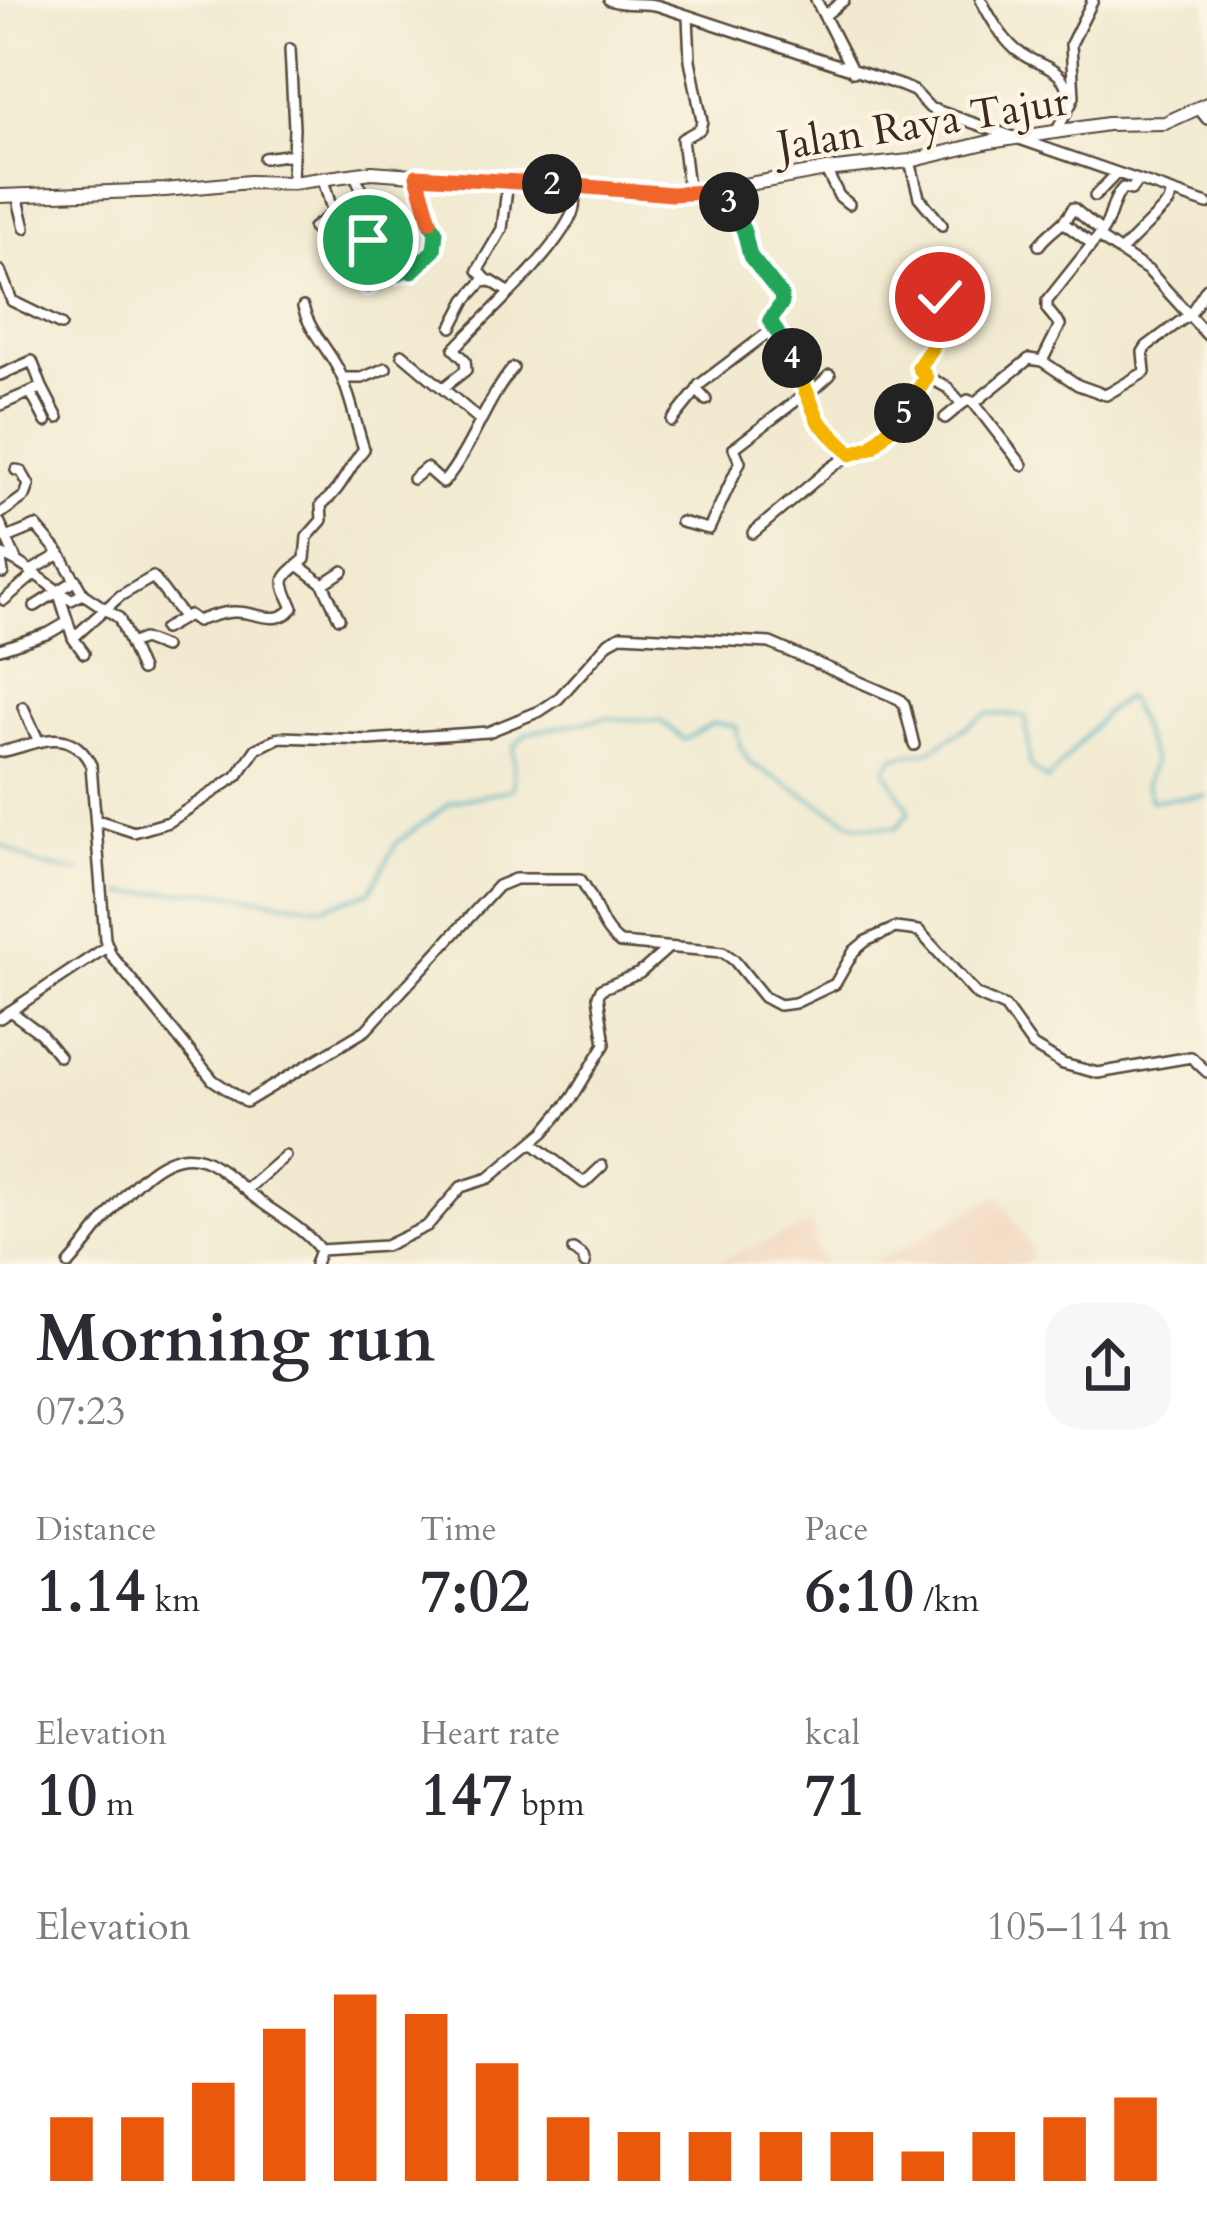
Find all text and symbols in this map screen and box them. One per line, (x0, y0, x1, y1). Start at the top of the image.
street label: Jalan Raya Tajur (767, 72, 1074, 176)
pin: 2 (522, 154, 582, 214)
text: 2 (544, 161, 560, 206)
pin: 3 (699, 172, 759, 232)
text: 3 (721, 179, 737, 224)
pin (317, 189, 419, 291)
icon: arrive (335, 207, 401, 273)
pin (889, 246, 991, 348)
icon: check (907, 264, 973, 330)
pin: 4 (762, 328, 822, 388)
text: 4 (784, 335, 800, 380)
pin: 5 (874, 383, 934, 443)
text: 5 (896, 390, 912, 435)
text: Morning run (36, 1295, 435, 1384)
button: share (1045, 1303, 1171, 1429)
text: 07:23 (36, 1385, 126, 1438)
text: Distance (36, 1507, 157, 1552)
text: Time (420, 1507, 497, 1552)
text: Pace (805, 1507, 868, 1552)
text: 1.14 (36, 1552, 146, 1633)
text: 7:02 (420, 1552, 530, 1633)
text: 6:10 (805, 1552, 914, 1633)
text: km (146, 1578, 200, 1623)
text: /km (914, 1578, 979, 1623)
text: Elevation (36, 1711, 167, 1756)
text: Heart rate (420, 1711, 560, 1756)
text: kcal (805, 1711, 860, 1756)
text: 10 (36, 1756, 97, 1837)
text: 147 (420, 1756, 513, 1837)
text: 71 (805, 1756, 866, 1837)
text: m (97, 1782, 134, 1827)
text: bpm (513, 1782, 585, 1827)
text: Elevation (36, 1900, 191, 1953)
text: 105–114 m (986, 1900, 1171, 1953)

